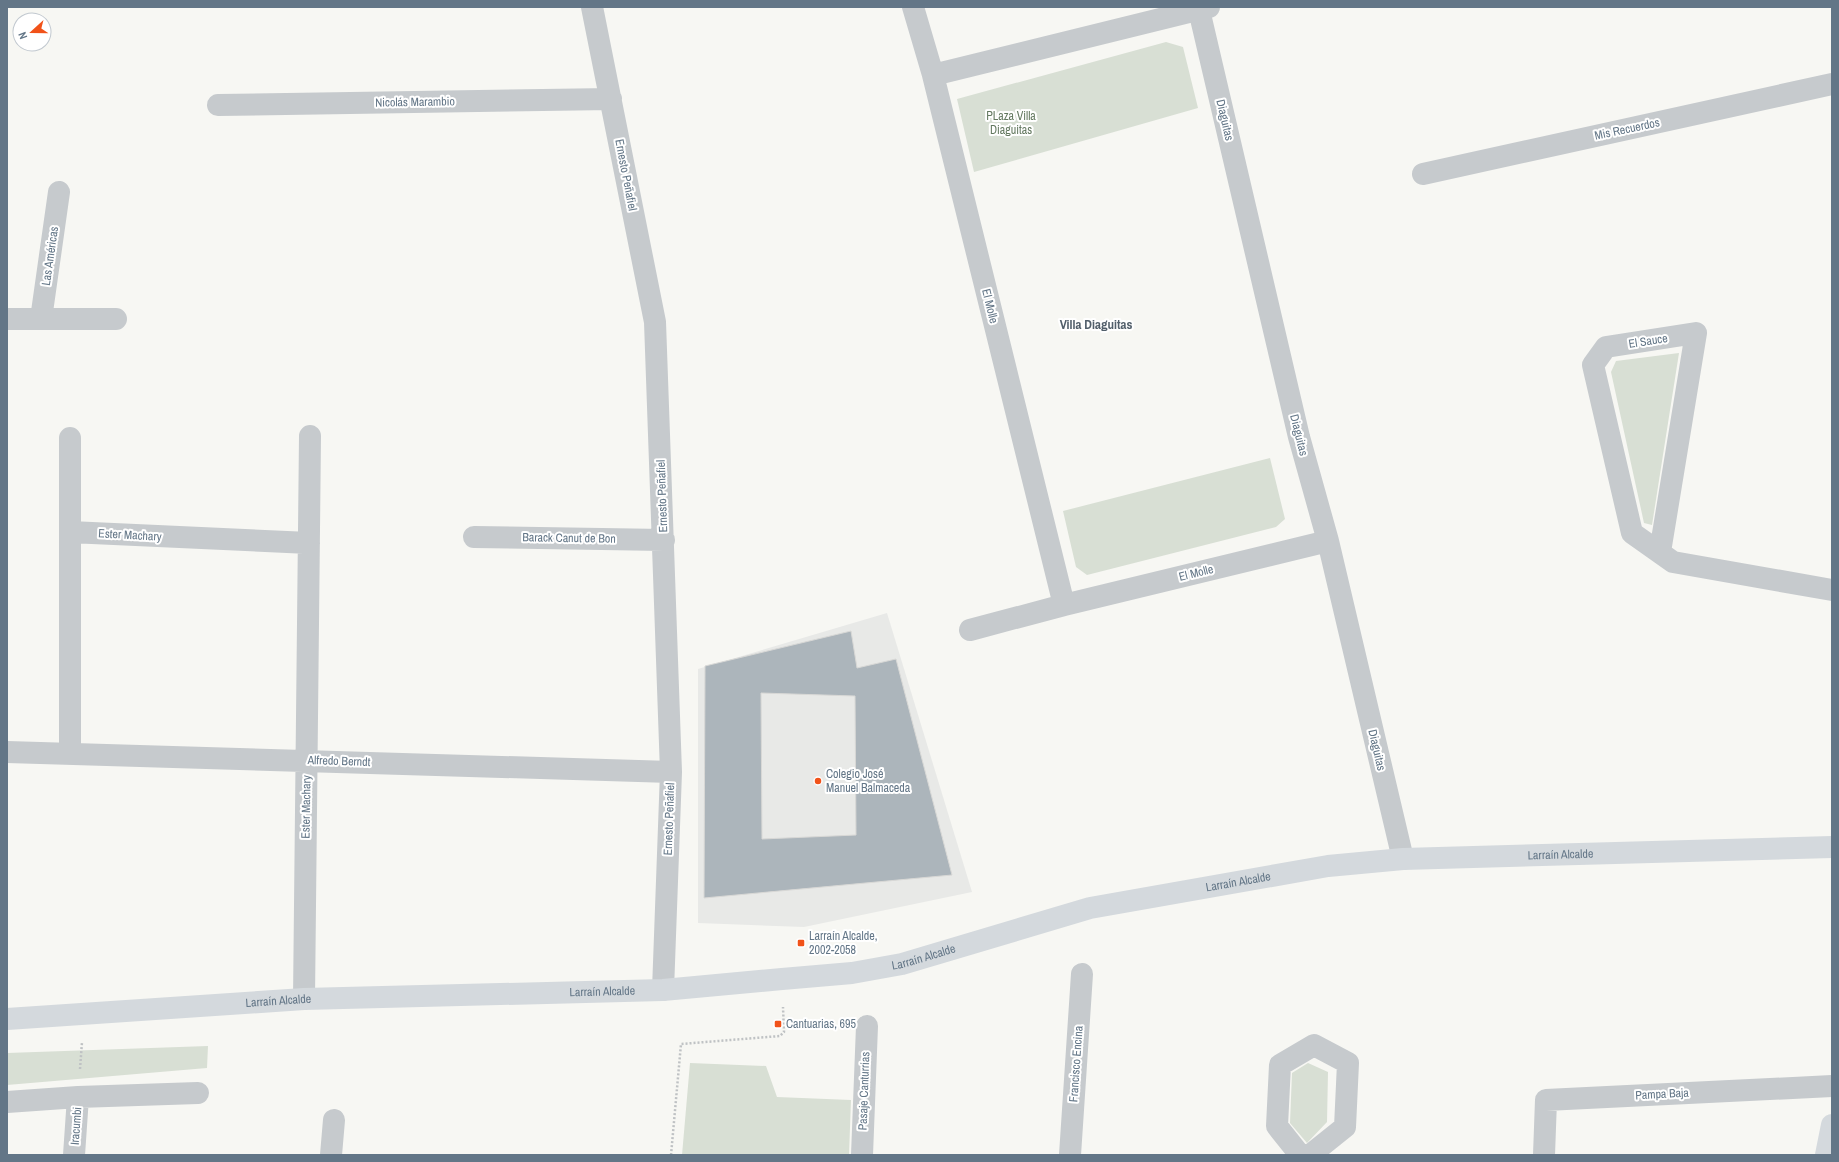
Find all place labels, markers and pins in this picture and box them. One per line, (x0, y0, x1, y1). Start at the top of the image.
place label: Colegio José Manuel Balmaceda (826, 766, 911, 796)
marker: Colegio José Manuel Balmaceda (813, 776, 823, 786)
place label: Larraín Alcalde, 2002-2058 (809, 928, 877, 958)
marker: Larraín Alcalde, 2002-2058 (796, 938, 806, 948)
place label: Cantuarias, 695 (786, 1016, 857, 1032)
marker: Cantuarias, 695 (773, 1019, 783, 1029)

